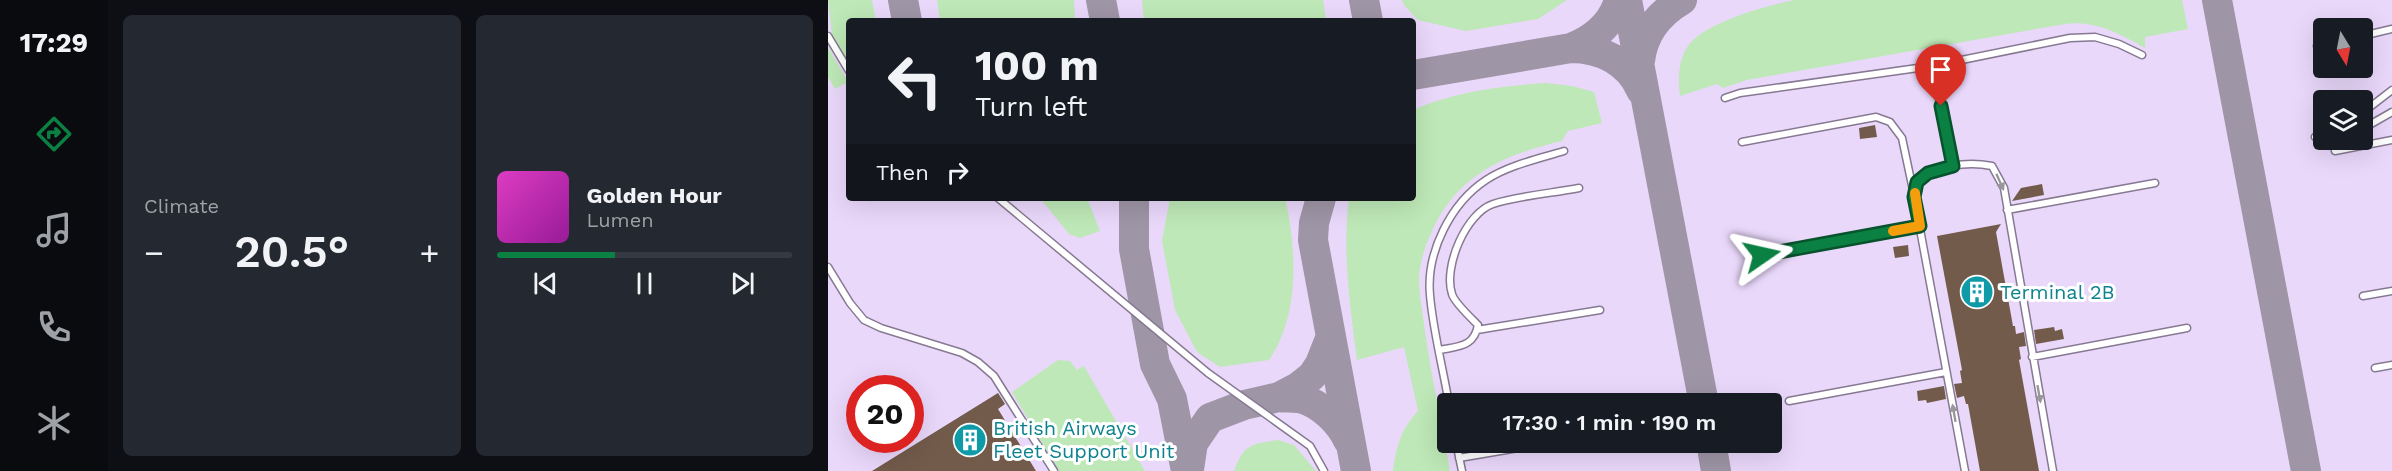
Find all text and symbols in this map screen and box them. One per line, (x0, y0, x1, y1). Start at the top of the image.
north arrow (2313, 18, 2373, 78)
map controls (2313, 18, 2373, 150)
text: 17:29 (20, 27, 88, 59)
text: 100 m (975, 41, 1099, 90)
icon: left (876, 42, 954, 120)
pin (1915, 44, 1966, 106)
icon: arrive (1924, 53, 1957, 86)
button: layers (2313, 90, 2373, 150)
text: Turn left (975, 91, 1087, 123)
icon: directions (33, 113, 75, 155)
icon: right (941, 156, 974, 189)
text: Then (876, 160, 929, 185)
one-way arrow (1995, 174, 2005, 192)
text: Golden Hour (587, 183, 722, 208)
text: Climate (144, 194, 219, 218)
text: Lumen (587, 208, 654, 232)
icon: music (33, 209, 75, 251)
position arrow (1730, 223, 1794, 287)
text: 20.5° (234, 225, 349, 278)
text: − (144, 233, 164, 272)
text: + (420, 233, 439, 272)
icon: previous (529, 267, 562, 300)
icon: pause (628, 267, 661, 300)
icon: next (726, 267, 759, 300)
building icon: Terminal 2B (1959, 274, 1995, 310)
place label: Terminal 2B (2000, 280, 2115, 304)
icon: phone (33, 306, 75, 348)
speed limit sign: 20 (846, 375, 924, 453)
one-way arrow (2035, 385, 2044, 404)
icon: climate (33, 402, 75, 444)
one-way arrow (1949, 404, 1958, 423)
text: 17:30 · 1 min · 190 m (1503, 410, 1716, 435)
place label: British Airways Fleet Support Unit (993, 416, 1175, 463)
building icon: British Airways Fleet Support Unit (952, 422, 988, 458)

